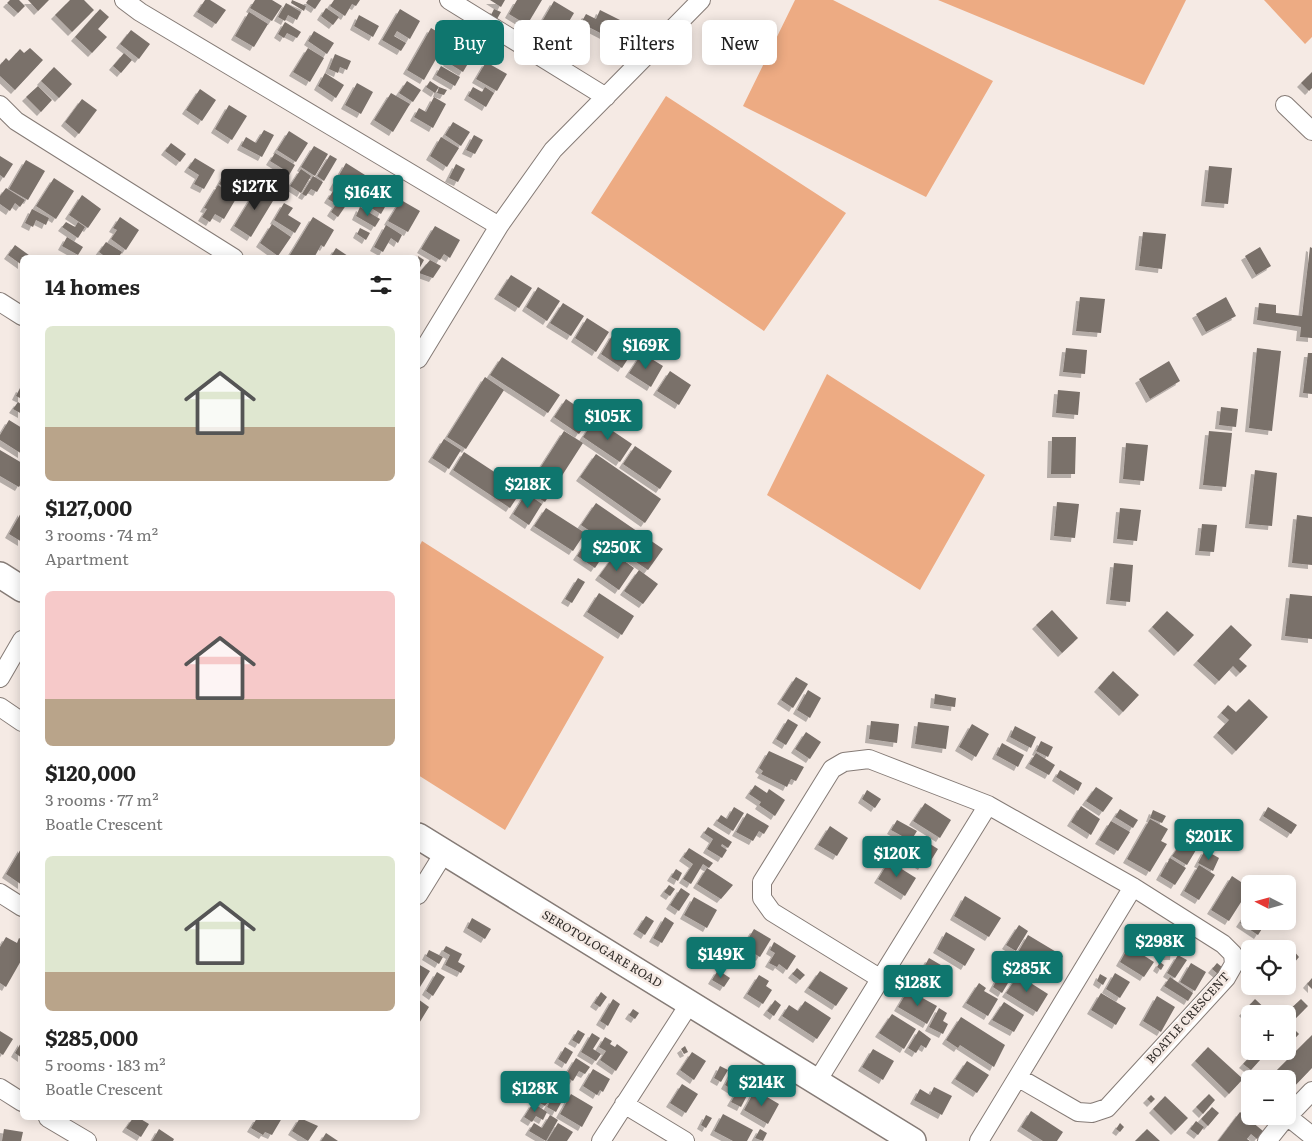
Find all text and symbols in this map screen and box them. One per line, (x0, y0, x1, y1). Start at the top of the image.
chip: Buy (435, 20, 504, 65)
chip: Rent (514, 20, 590, 65)
chip: Filters (600, 20, 692, 65)
chip: New (702, 20, 777, 65)
pin: $127K (220, 168, 290, 211)
text: $127K (232, 173, 278, 197)
pin: $164K (333, 174, 403, 217)
text: $164K (344, 179, 392, 203)
text: 14 homes (45, 270, 140, 301)
icon: filters (367, 271, 395, 299)
pin: $169K (611, 328, 681, 370)
text: $169K (622, 332, 670, 356)
icon: home (175, 358, 265, 448)
pin: $105K (573, 398, 643, 441)
text: $105K (584, 403, 632, 427)
pin: $218K (493, 466, 563, 509)
text: $218K (505, 471, 551, 495)
text: $127,000 (45, 491, 132, 522)
text: 3 rooms · 74 m² (45, 522, 158, 546)
pin: $250K (582, 530, 652, 572)
text: $250K (592, 534, 642, 558)
text: Apartment (45, 546, 129, 570)
icon: home (175, 623, 265, 713)
text: $120,000 (45, 756, 136, 787)
text: 3 rooms · 77 m² (45, 787, 159, 811)
text: Boatle Crescent (45, 811, 163, 835)
pin: $201K (1174, 818, 1244, 861)
text: $201K (1185, 823, 1233, 847)
pin: $120K (862, 836, 932, 878)
text: $120K (873, 840, 921, 864)
north arrow (1241, 875, 1296, 930)
map controls (1241, 875, 1296, 1125)
icon: home (175, 888, 265, 978)
street label: SEROTOLOGARE ROAD (539, 905, 666, 991)
pin: $298K (1125, 924, 1195, 966)
text: $298K (1135, 928, 1185, 952)
pin: $149K (686, 936, 756, 979)
button: locate (1241, 940, 1296, 995)
text: $149K (698, 941, 744, 965)
pin: $285K (992, 950, 1062, 993)
text: $285K (1003, 955, 1051, 979)
pin: $128K (883, 964, 953, 1007)
street label: BOATLE CRESCENT (1141, 968, 1233, 1067)
text: $128K (895, 969, 941, 993)
button: + (1241, 1005, 1296, 1060)
text: $285,000 (45, 1021, 138, 1052)
text: 5 rooms · 183 m² (45, 1052, 166, 1076)
pin: $214K (727, 1064, 797, 1107)
text: $214K (739, 1069, 785, 1093)
pin: $128K (500, 1070, 570, 1113)
button: − (1241, 1070, 1296, 1125)
text: $128K (512, 1075, 558, 1099)
text: Boatle Crescent (45, 1076, 163, 1100)

